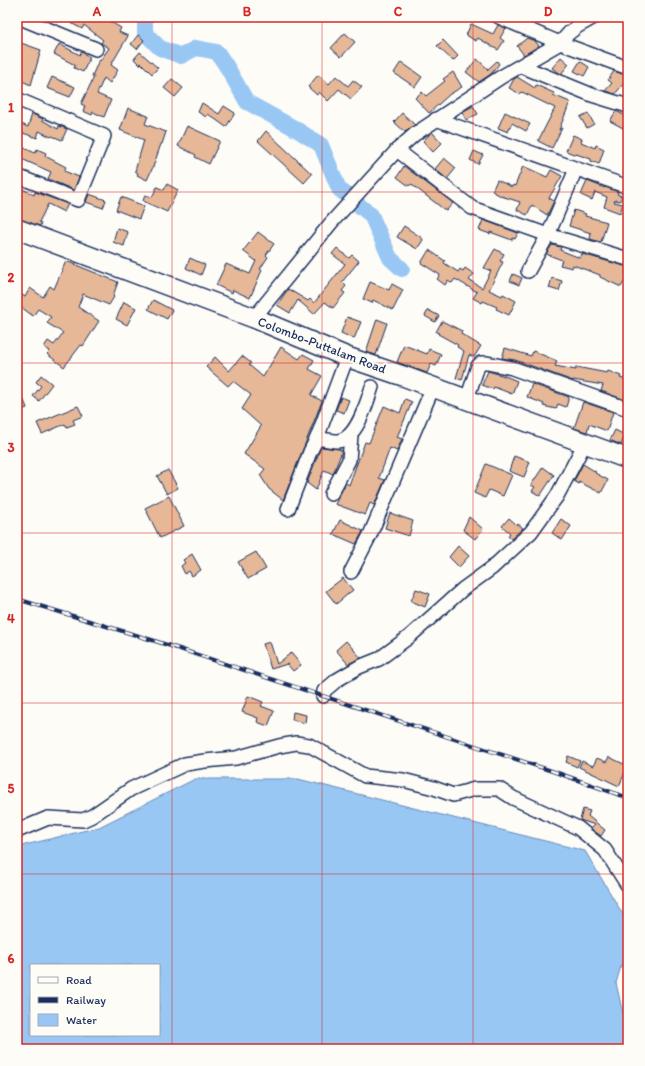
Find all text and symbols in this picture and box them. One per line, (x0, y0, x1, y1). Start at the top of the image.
text: A (92, 4, 102, 19)
text: B (243, 4, 252, 19)
text: C (394, 4, 403, 19)
text: D (544, 4, 553, 19)
text: 1 (8, 100, 14, 115)
text: 2 (8, 270, 15, 285)
street label: Colombo-Puttalam Road (256, 314, 388, 376)
text: 3 (7, 440, 15, 455)
text: 4 (7, 611, 15, 626)
text: 5 (8, 781, 15, 796)
text: 6 (8, 951, 15, 966)
legend (30, 964, 160, 1036)
text: Road (66, 973, 92, 987)
text: Railway (66, 993, 106, 1007)
text: Water (66, 1013, 97, 1027)

